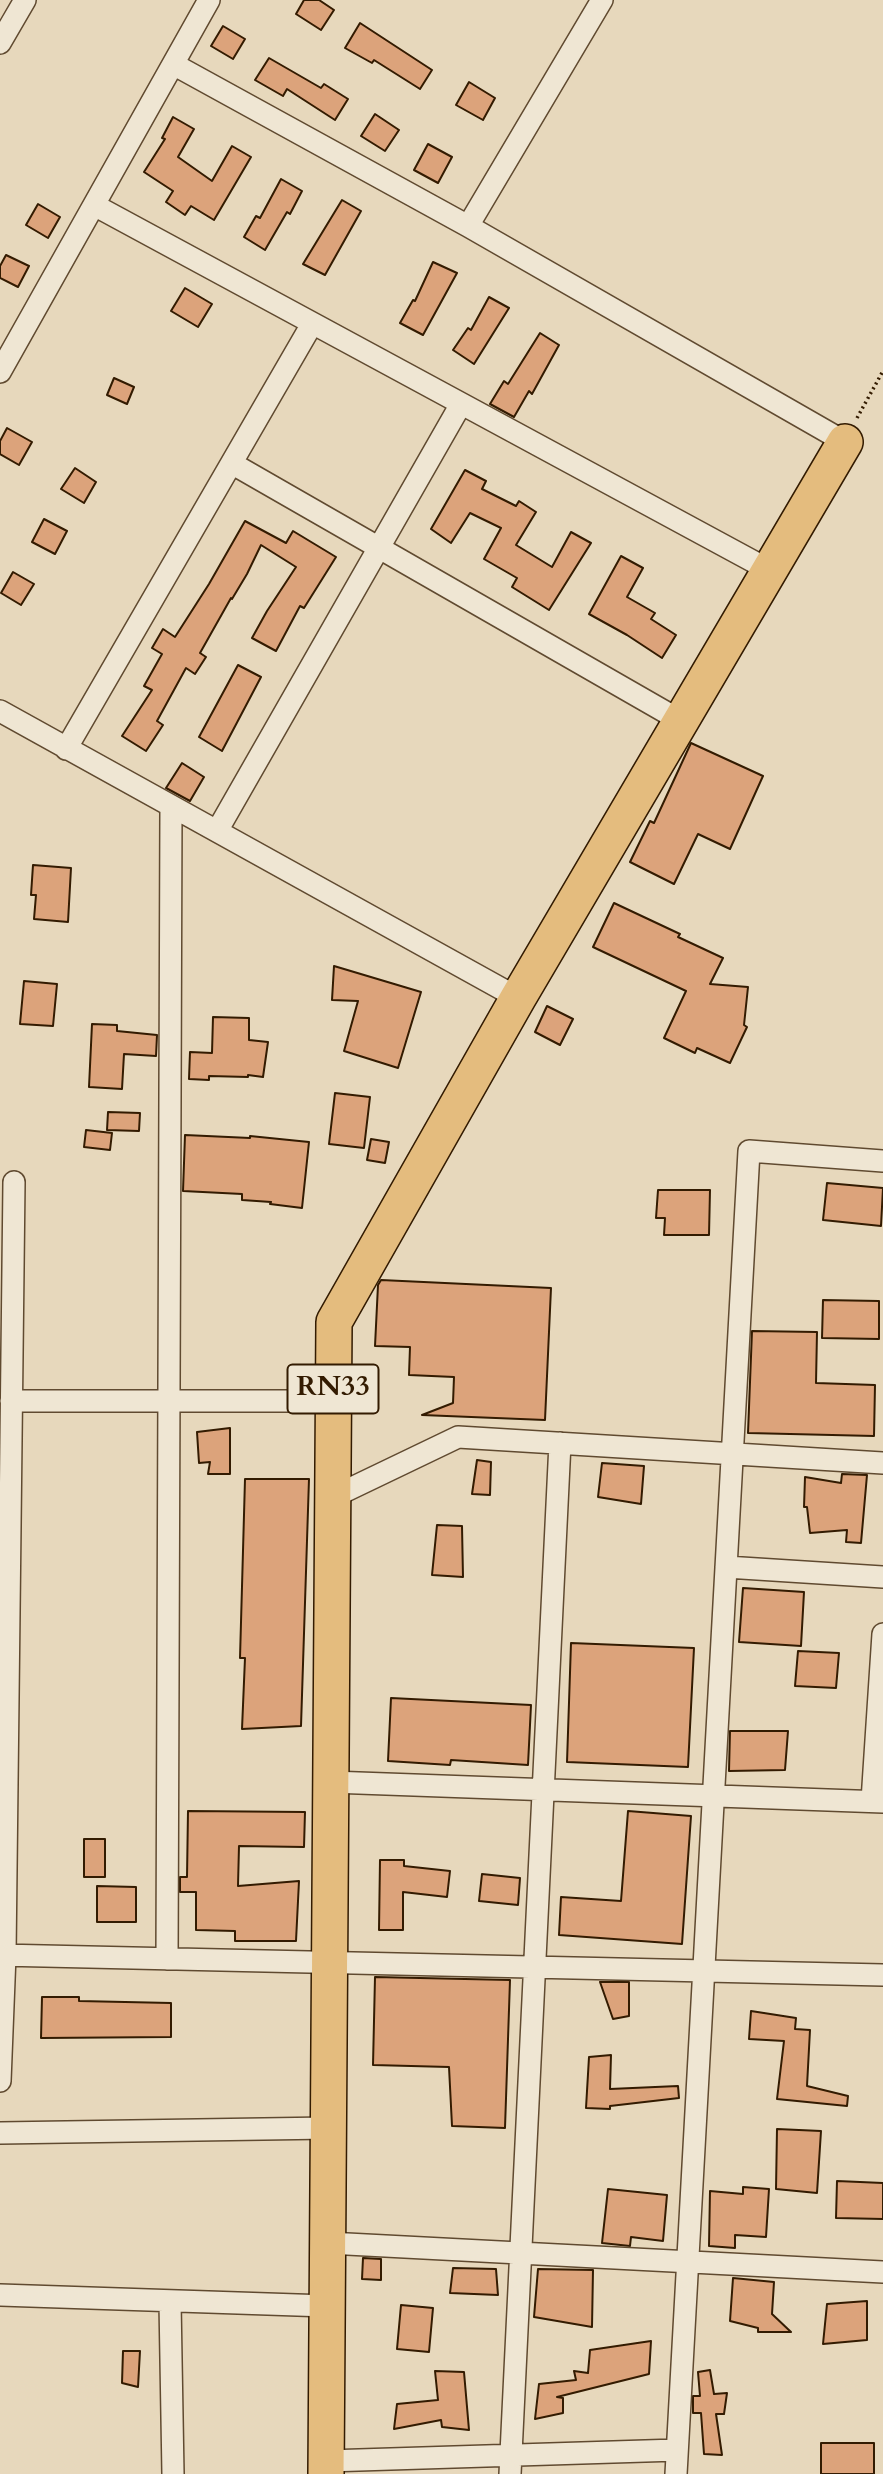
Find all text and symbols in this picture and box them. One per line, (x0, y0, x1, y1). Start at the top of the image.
road number: RN33 (288, 1364, 378, 1414)

